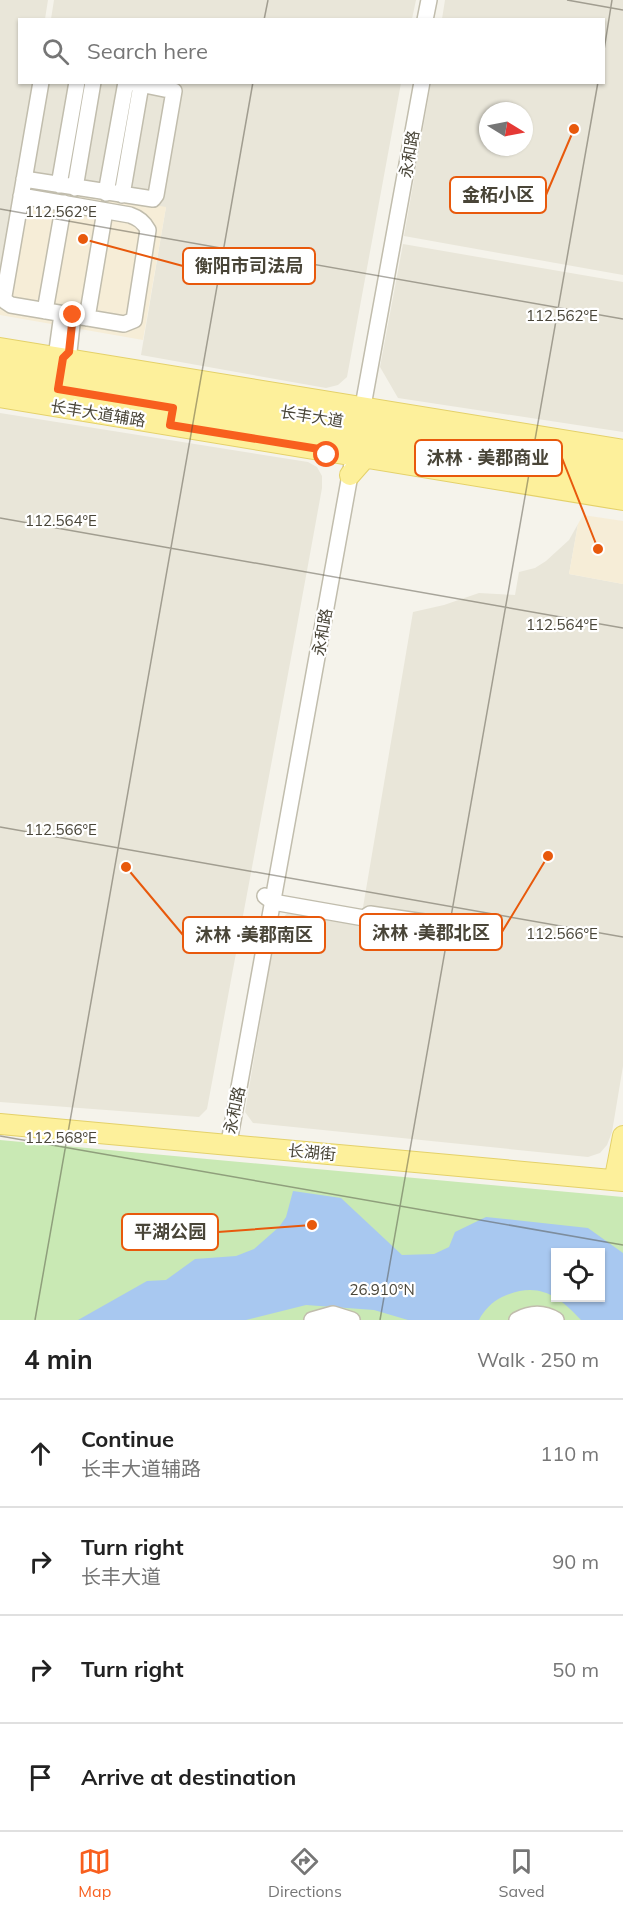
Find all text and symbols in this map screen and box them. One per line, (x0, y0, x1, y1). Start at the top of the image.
search box (18, 18, 605, 84)
icon: search (39, 35, 72, 68)
text: Search here (87, 37, 208, 65)
north arrow (479, 102, 533, 156)
street label: 永和路 (395, 129, 423, 179)
callout: 金柘小区 (450, 177, 546, 213)
text: 金柘小区 (462, 183, 534, 206)
text: 112.562°E (25, 202, 97, 221)
callout: 衡阳市司法局 (183, 248, 315, 284)
text: 衡阳市司法局 (195, 254, 303, 277)
route end (59, 301, 85, 327)
text: 112.562°E (526, 306, 598, 325)
street label: 长丰大道辅路 (49, 396, 147, 430)
street label: 长丰大道 (279, 401, 345, 431)
callout: 沐林 · 美郡商业 (415, 440, 562, 476)
route start (313, 441, 339, 467)
text: 沐林 · 美郡商业 (427, 446, 549, 469)
text: 112.564°E (25, 511, 97, 530)
street label: 永和路 (308, 607, 336, 657)
text: 112.564°E (526, 615, 598, 634)
text: 112.566°E (25, 820, 97, 839)
callout: 沐林 ·美郡北区 (360, 914, 502, 950)
callout: 沐林 ·美郡南区 (183, 917, 325, 953)
text: 沐林 ·美郡北区 (372, 921, 490, 944)
text: 沐林 ·美郡南区 (195, 923, 313, 946)
text: 112.566°E (526, 924, 598, 943)
street label: 永和路 (219, 1084, 249, 1136)
text: 112.568°E (25, 1128, 97, 1147)
street label: 长湖街 (287, 1140, 337, 1164)
callout: 平湖公园 (122, 1214, 218, 1250)
text: 平湖公园 (134, 1220, 206, 1243)
map controls (551, 1248, 605, 1302)
button: locate (551, 1248, 605, 1302)
text: 26.910°N (349, 1280, 415, 1299)
text: 4 min (24, 1343, 93, 1376)
text: Walk · 250 m (477, 1347, 599, 1372)
text: Continue (81, 1425, 174, 1453)
icon: ahead (24, 1437, 57, 1470)
text: 110 m (540, 1441, 599, 1466)
text: 长丰大道辅路 (81, 1456, 201, 1481)
text: Turn right (81, 1533, 184, 1561)
icon: right (24, 1545, 57, 1578)
text: 90 m (552, 1549, 599, 1574)
text: 长丰大道 (81, 1564, 161, 1589)
icon: right (24, 1653, 57, 1686)
text: Turn right (81, 1655, 184, 1683)
text: 50 m (552, 1657, 599, 1682)
icon: arrive (24, 1761, 57, 1794)
text: Arrive at destination (81, 1763, 296, 1791)
tab: Map (78, 1845, 111, 1901)
tab: Directions (268, 1845, 342, 1901)
tab: Saved (499, 1845, 545, 1901)

